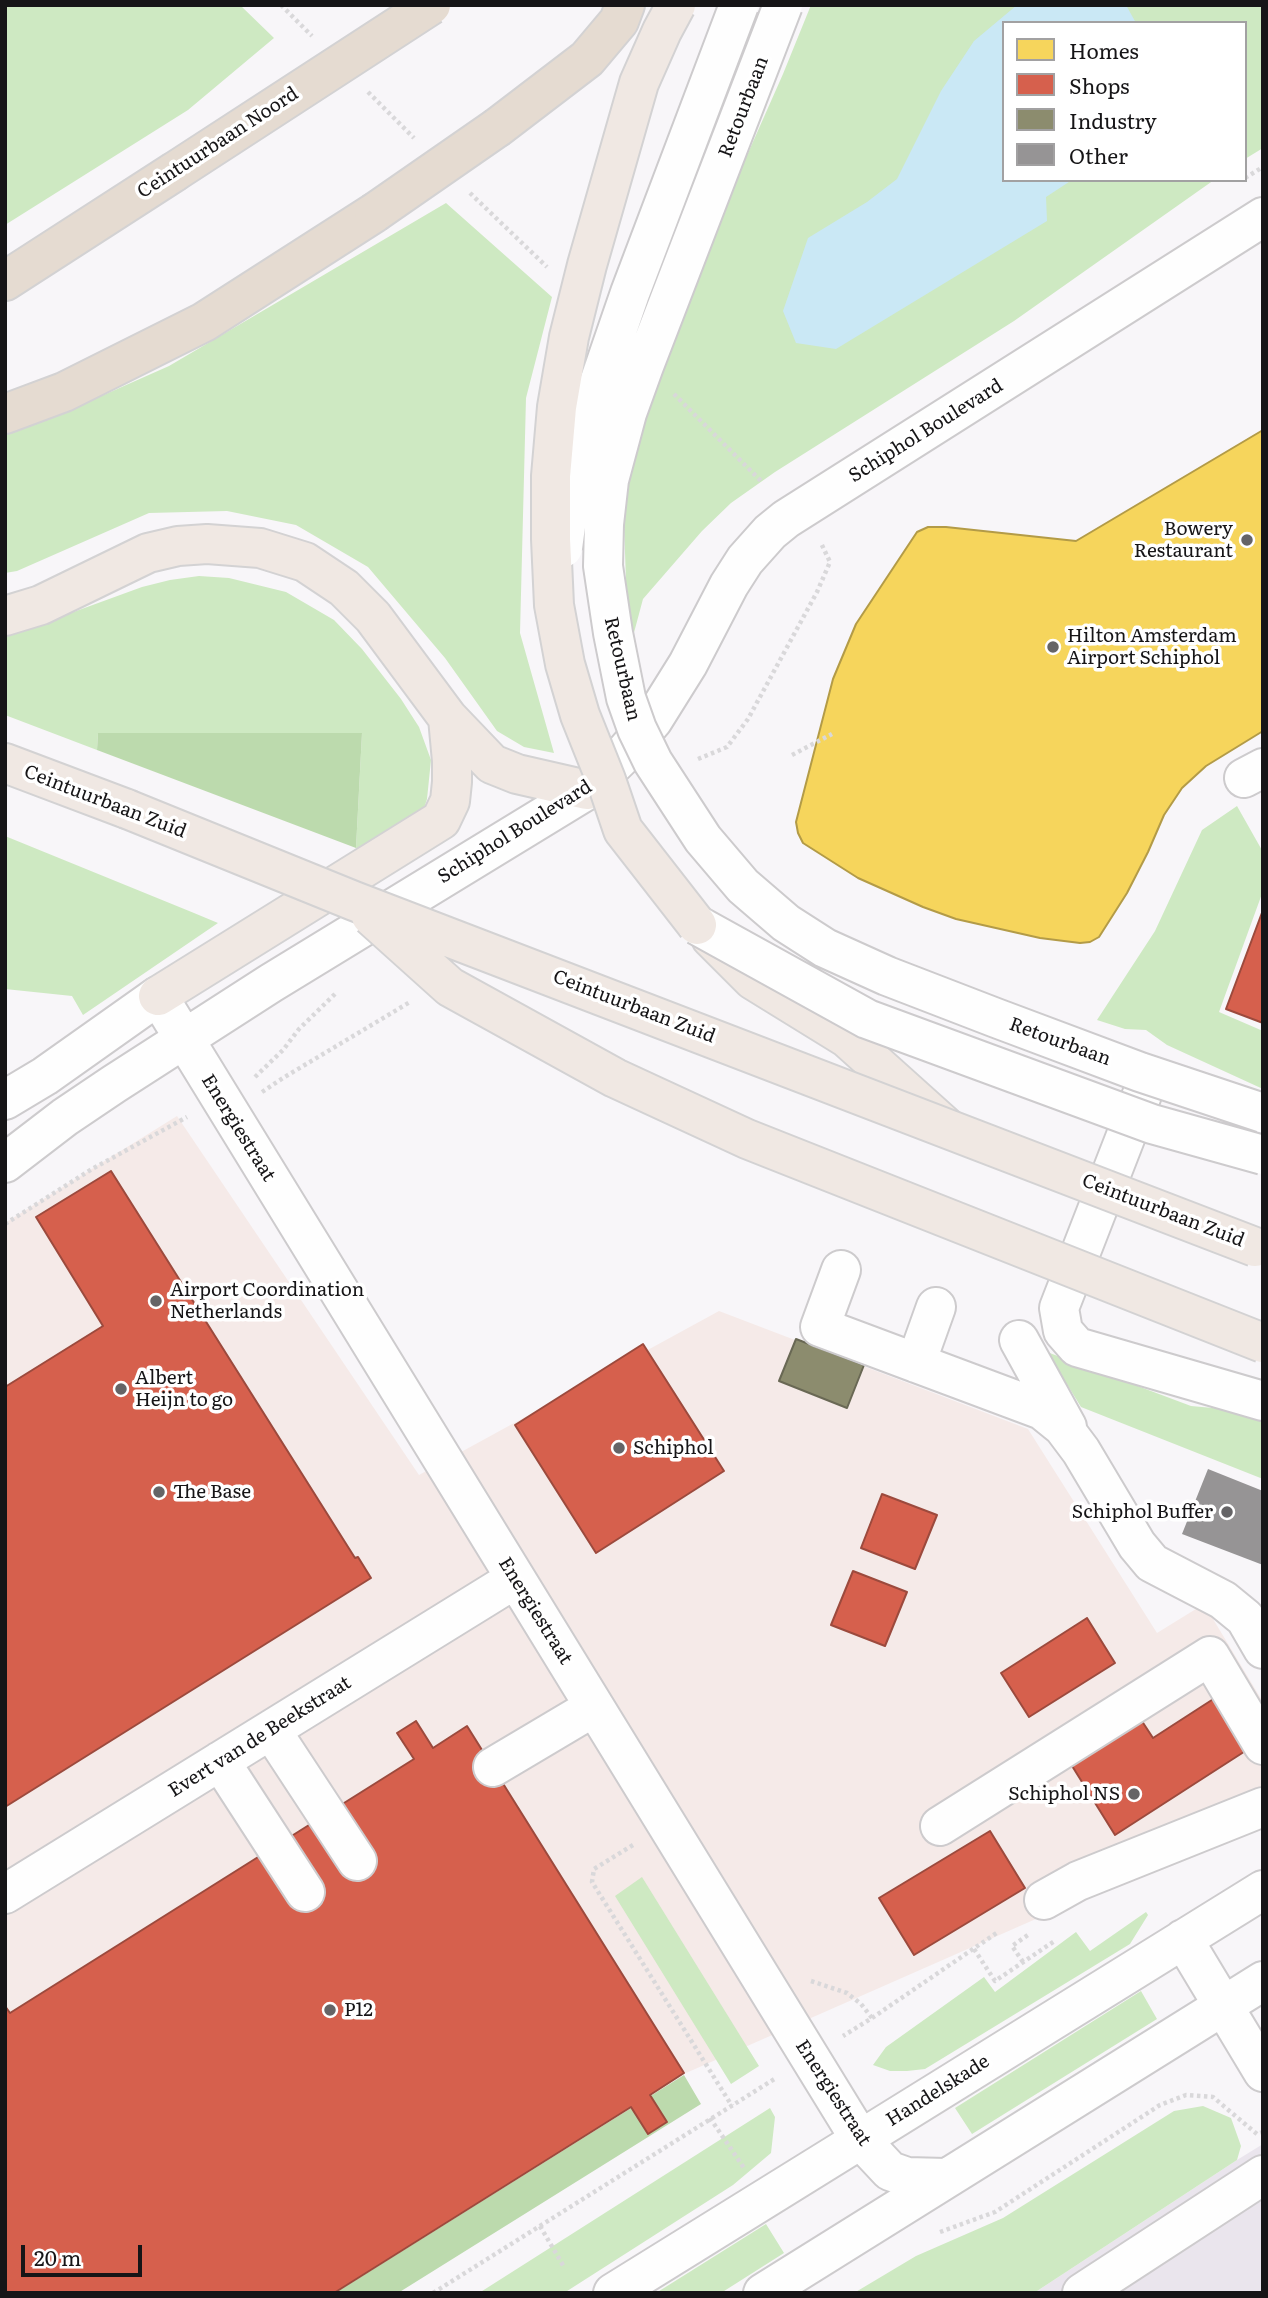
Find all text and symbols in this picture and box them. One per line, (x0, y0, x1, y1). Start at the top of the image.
legend (1002, 21, 1247, 182)
text: Homes (1069, 34, 1139, 65)
street label: Retourbaan (714, 53, 774, 161)
text: Shops (1069, 69, 1130, 100)
street label: Ceintuurbaan Noord (133, 82, 303, 204)
text: Industry (1069, 104, 1157, 135)
text: Other (1069, 139, 1128, 170)
street label: Schiphol Boulevard (845, 374, 1007, 488)
place label: Bowery Restaurant (1134, 518, 1233, 562)
marker: Bowery Restaurant (1239, 532, 1255, 548)
street label: Retourbaan (599, 615, 645, 723)
place label: Hilton Amsterdam Airport Schiphol (1067, 625, 1237, 669)
marker: Hilton Amsterdam Airport Schiphol (1045, 639, 1061, 655)
street label: Ceintuurbaan Zuid (21, 761, 189, 843)
street label: Schiphol Boulevard (434, 775, 596, 889)
street label: Ceintuurbaan Zuid (550, 966, 718, 1048)
street label: Retourbaan (1006, 1013, 1114, 1071)
street label: Energiestraat (196, 1070, 280, 1186)
street label: Ceintuurbaan Zuid (1079, 1170, 1247, 1252)
place label: Airport Coordination Netherlands (170, 1279, 364, 1323)
marker: Airport Coordination Netherlands (148, 1293, 164, 1309)
place label: Albert Heijn to go (135, 1367, 233, 1411)
marker: Albert Heijn to go (113, 1381, 129, 1397)
place label: Schiphol (633, 1437, 714, 1459)
marker: Schiphol (611, 1440, 627, 1456)
place label: The Base (173, 1481, 251, 1503)
marker: The Base (151, 1484, 167, 1500)
place label: Schiphol Buffer (1072, 1501, 1213, 1523)
marker: Schiphol Buffer (1219, 1504, 1235, 1520)
street label: Energiestraat (493, 1553, 577, 1669)
street label: Evert van de Beekstraat (165, 1671, 355, 1803)
place label: Schiphol NS (1008, 1783, 1120, 1805)
marker: Schiphol NS (1126, 1786, 1142, 1802)
place label: P12 (344, 1999, 373, 2021)
marker: P12 (322, 2002, 338, 2018)
street label: Energiestraat (790, 2036, 876, 2150)
street label: Handelskade (882, 2050, 994, 2132)
scale bar (24, 2232, 145, 2276)
text: 20 m (34, 2241, 81, 2272)

